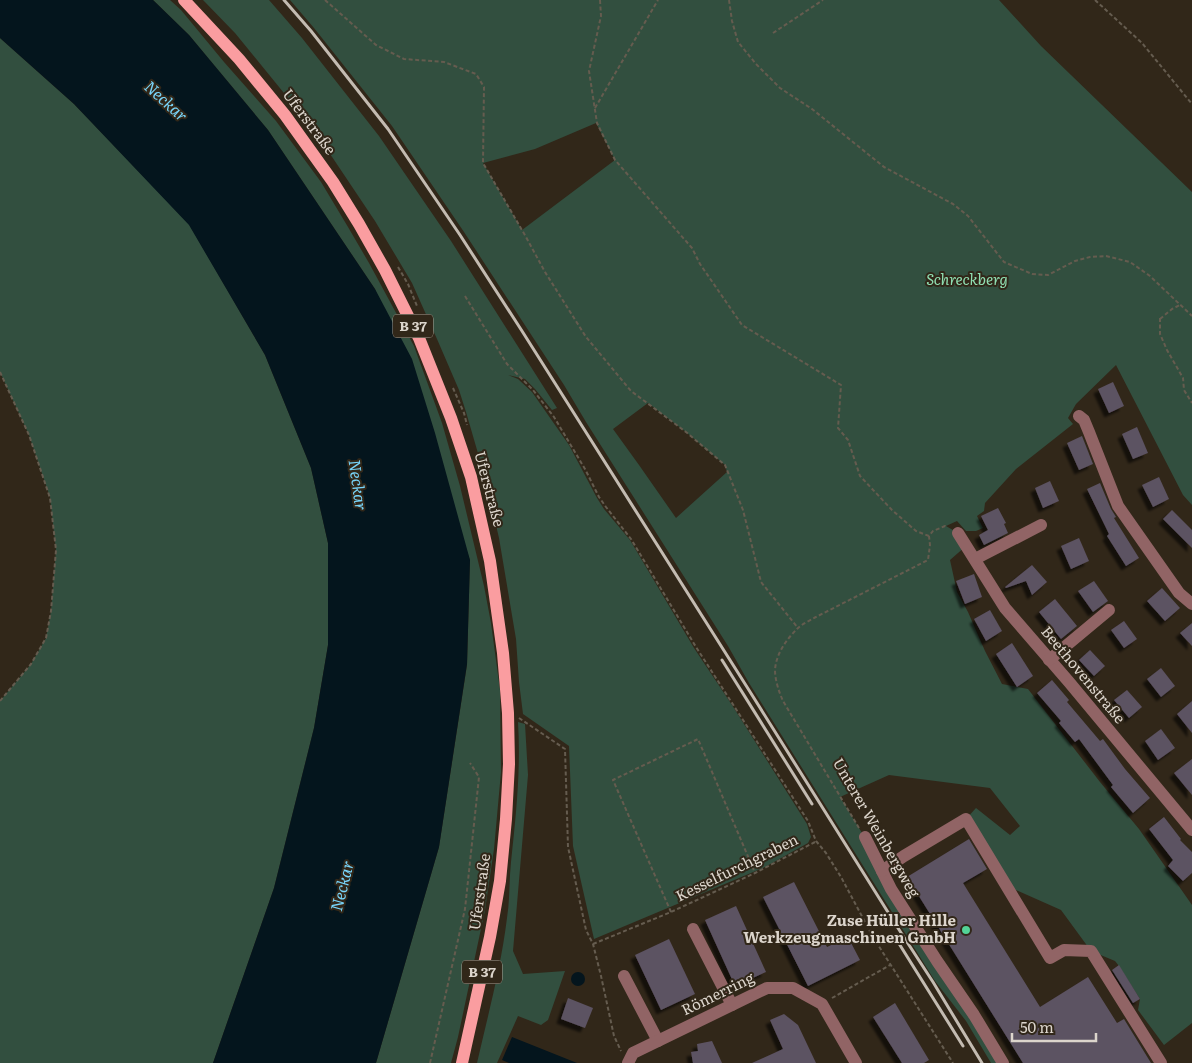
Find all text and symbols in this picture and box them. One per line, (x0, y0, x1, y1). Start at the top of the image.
water label: Neckar (140, 74, 194, 126)
street label: Uferstraße (278, 83, 343, 159)
park label: Schreckberg (926, 267, 1008, 290)
road number: B 37 (393, 314, 433, 338)
street label: Uferstraße (469, 448, 512, 529)
water label: Neckar (344, 458, 374, 512)
street label: Beethovenstraße (1036, 620, 1132, 728)
street label: Unterer Weinbergweg (828, 753, 927, 902)
street label: Kesselfurchgraben (671, 827, 802, 906)
street label: Uferstraße (462, 852, 495, 932)
water label: Neckar (323, 858, 359, 914)
place label: Zuse Hüller Hille Werkzeugmaschinen GmbH (743, 908, 956, 948)
marker: Zuse Hüller Hille Werkzeugmaschinen GmbH (960, 924, 972, 936)
road number: B 37 (462, 960, 502, 984)
street label: Römerring (677, 965, 758, 1020)
scale bar (1012, 1010, 1096, 1042)
text: 50 m (1020, 1015, 1054, 1038)

